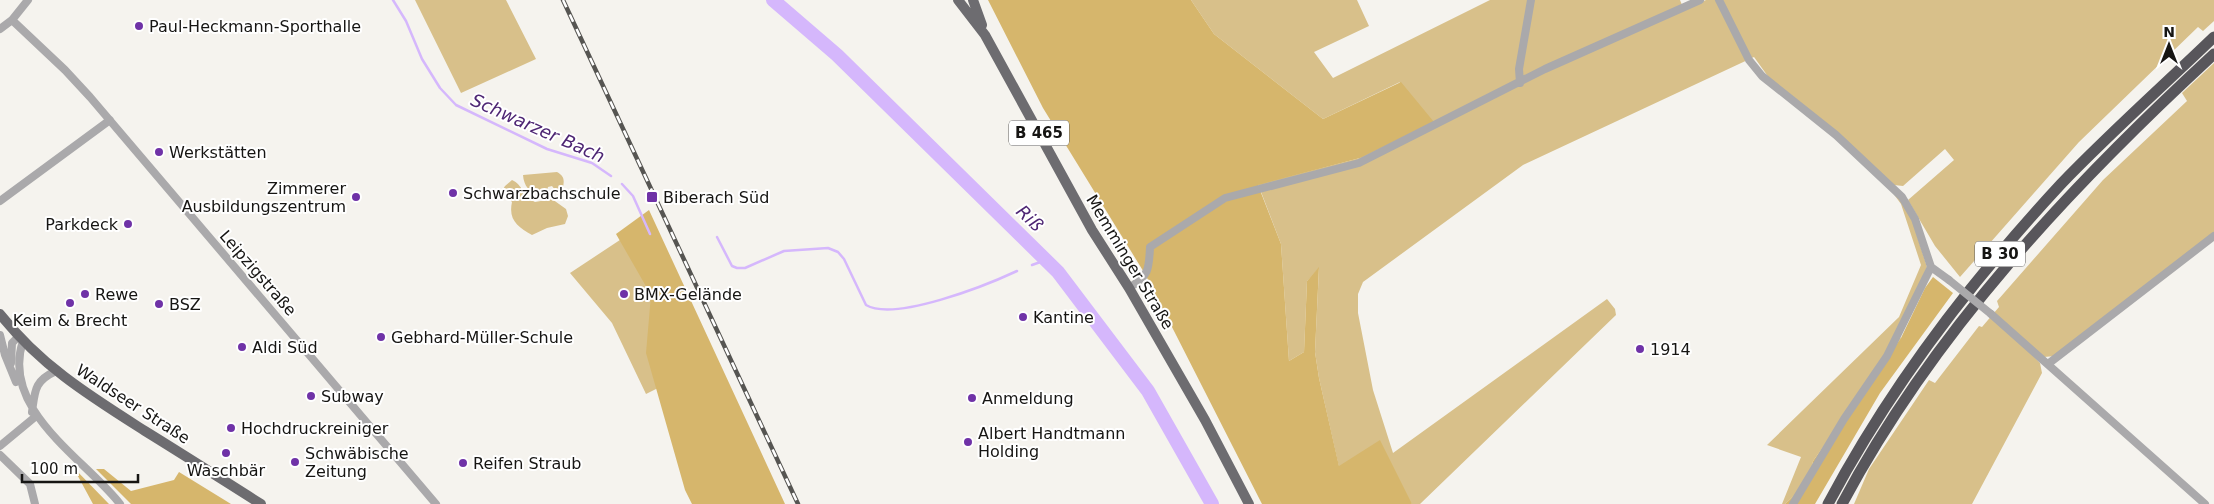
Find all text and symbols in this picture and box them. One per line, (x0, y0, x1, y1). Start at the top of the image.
place label: Paul-Heckmann-Sporthalle (149, 17, 361, 36)
marker: Paul-Heckmann-Sporthalle (133, 20, 145, 32)
north arrow (2144, 20, 2194, 70)
text: N (2163, 24, 2175, 40)
water label: Schwarzer Bach (468, 89, 608, 167)
road number: B 465 (1009, 120, 1069, 146)
place label: Werkstätten (169, 143, 267, 162)
marker: Werkstätten (153, 146, 165, 158)
place label: Zimmerer Ausbildungszentrum (182, 179, 346, 216)
place label: Schwarzbachschule (463, 184, 621, 203)
marker: Schwarzbachschule (447, 187, 459, 199)
place label: Biberach Süd (663, 188, 769, 207)
marker: Biberach Süd (645, 190, 659, 204)
marker: Zimmerer Ausbildungszentrum (350, 191, 362, 203)
street label: Memminger Straße (1082, 191, 1178, 333)
water label: Riß (1012, 200, 1048, 236)
place label: Parkdeck (45, 215, 119, 234)
marker: Parkdeck (122, 218, 134, 230)
street label: Leipzigstraße (216, 226, 300, 320)
road number: B 30 (1975, 242, 2025, 266)
place label: Rewe (95, 285, 138, 304)
place label: BMX-Gelände (634, 285, 742, 304)
marker: Rewe (79, 288, 91, 300)
marker: BMX-Gelände (618, 288, 630, 300)
place label: BSZ (169, 295, 201, 314)
marker: Keim & Brecht (64, 297, 76, 309)
marker: BSZ (153, 298, 165, 310)
place label: Kantine (1033, 308, 1094, 327)
place label: Keim & Brecht (13, 311, 127, 330)
marker: Kantine (1017, 311, 1029, 323)
place label: Gebhard-Müller-Schule (391, 328, 573, 347)
marker: Gebhard-Müller-Schule (375, 331, 387, 343)
place label: Aldi Süd (252, 338, 318, 357)
place label: 1914 (1650, 340, 1691, 359)
marker: Aldi Süd (236, 341, 248, 353)
marker: 1914 (1634, 343, 1646, 355)
street label: Waldseer Straße (73, 360, 193, 448)
place label: Subway (321, 387, 384, 406)
place label: Anmeldung (982, 389, 1074, 408)
marker: Subway (305, 390, 317, 402)
marker: Anmeldung (966, 392, 978, 404)
place label: Hochdruckreiniger (241, 419, 389, 438)
marker: Hochdruckreiniger (225, 422, 237, 434)
place label: Albert Handtmann Holding (978, 424, 1125, 461)
marker: Albert Handtmann Holding (962, 436, 974, 448)
place label: Schwäbische Zeitung (305, 444, 409, 481)
marker: Waschbär (220, 447, 232, 459)
scale bar (22, 452, 139, 484)
place label: Reifen Straub (473, 454, 582, 473)
marker: Schwäbische Zeitung (289, 456, 301, 468)
marker: Reifen Straub (457, 457, 469, 469)
text: 100 m (30, 460, 78, 478)
place label: Waschbär (187, 461, 266, 480)

